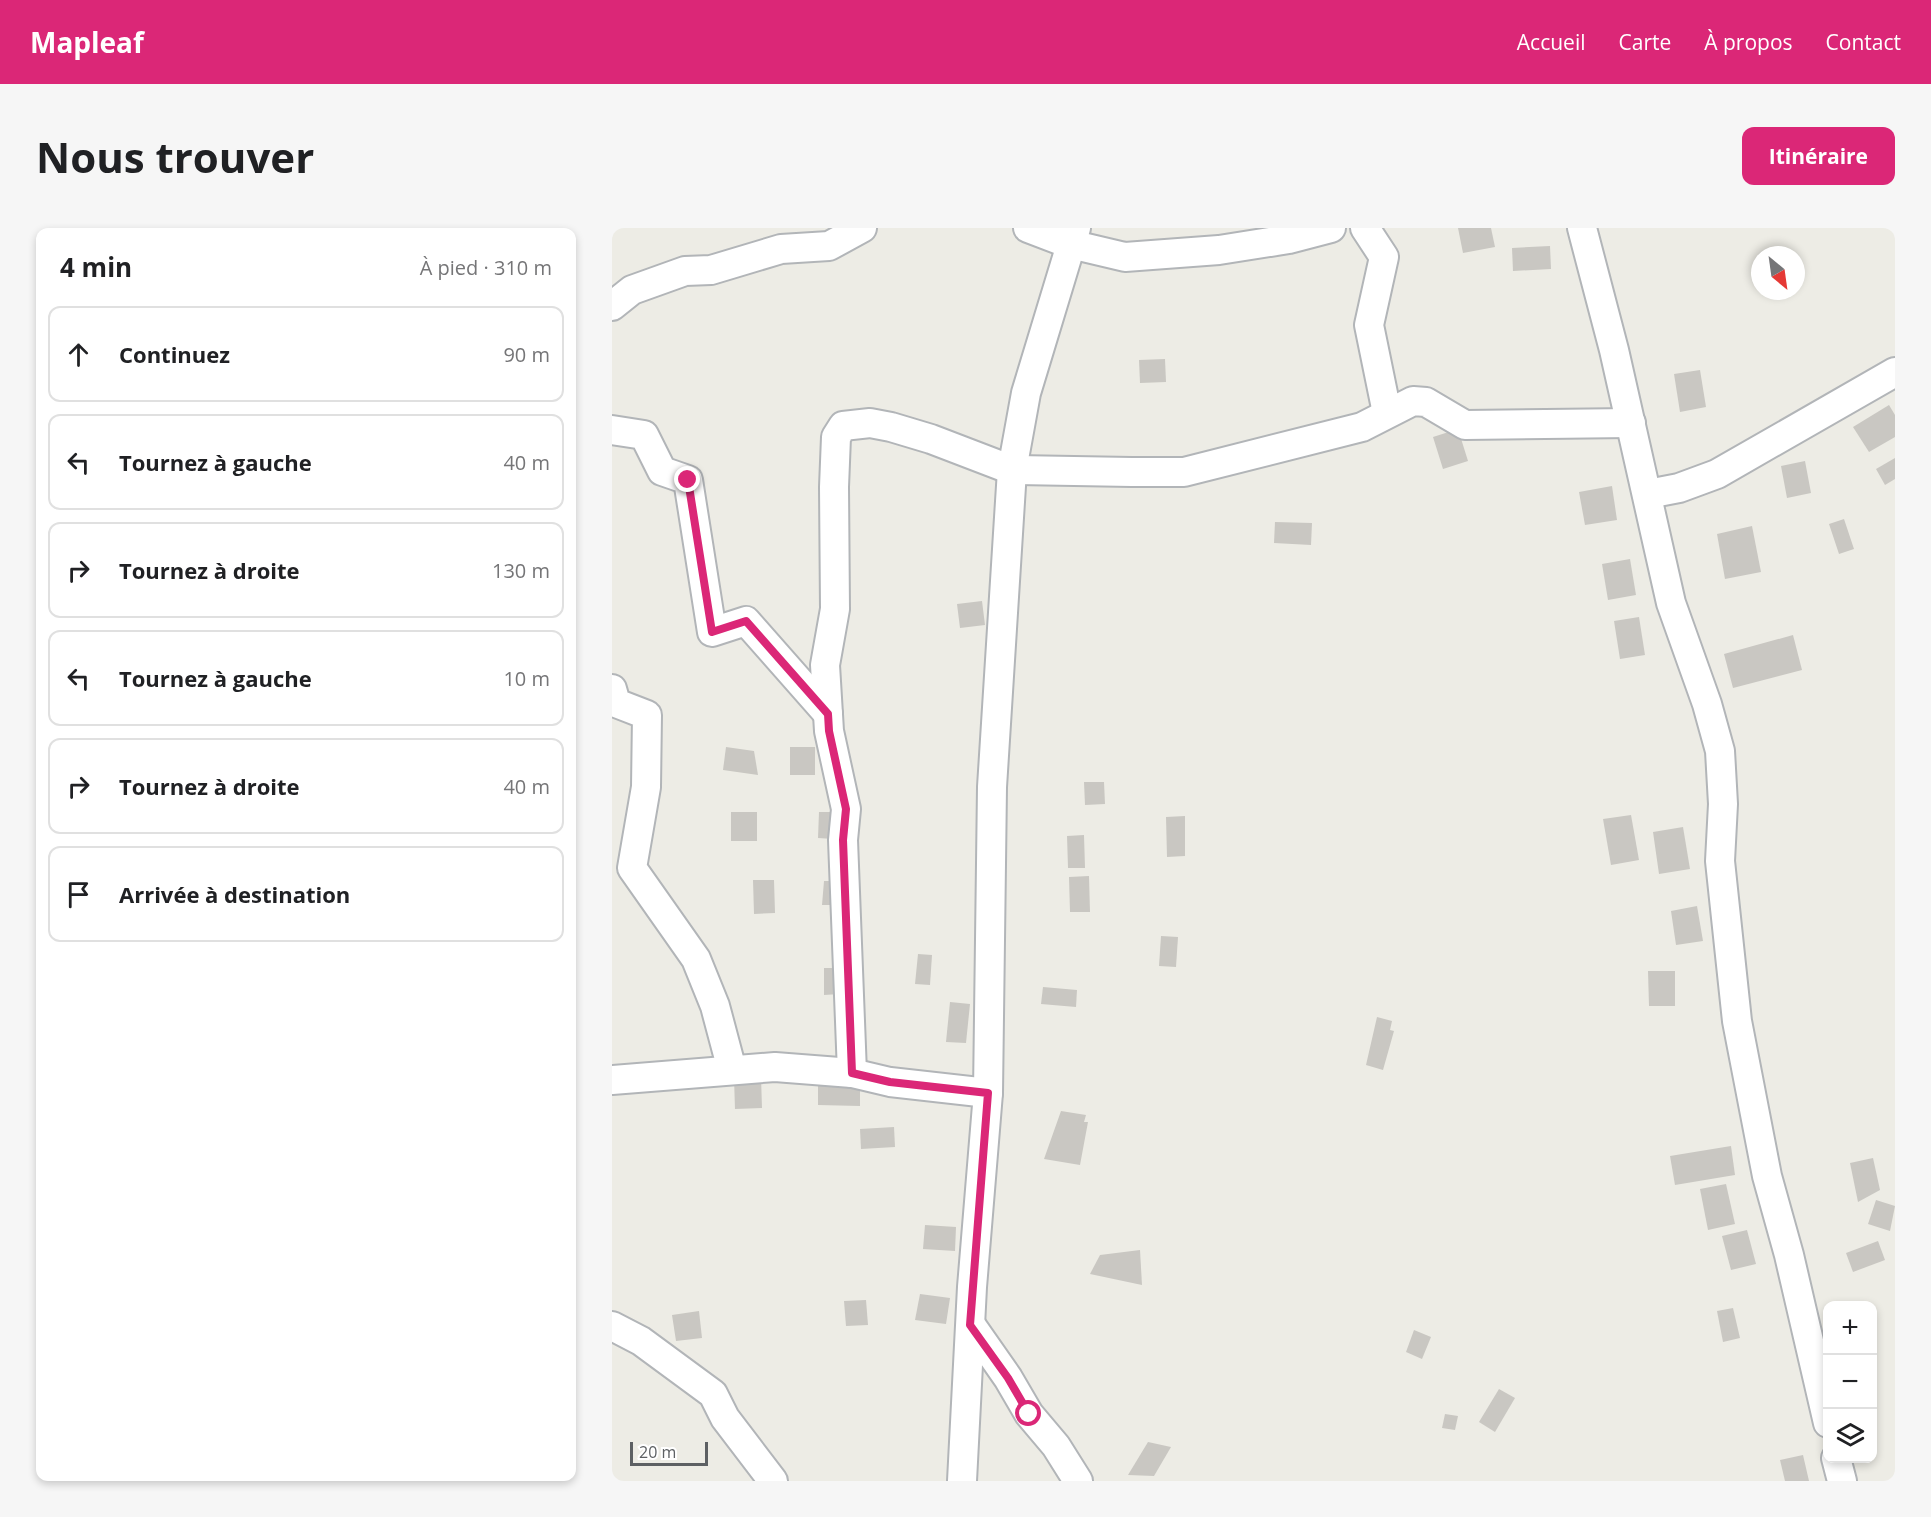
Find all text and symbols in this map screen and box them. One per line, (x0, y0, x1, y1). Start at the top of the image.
text: Mapleaf (30, 23, 144, 61)
text: Accueil (1517, 28, 1585, 56)
text: Carte (1618, 28, 1671, 56)
text: À propos (1704, 28, 1793, 56)
text: Contact (1826, 28, 1901, 56)
button: Itinéraire (1742, 127, 1895, 185)
text: Nous trouver (36, 128, 314, 185)
north arrow (1751, 246, 1805, 300)
text: 4 min (60, 249, 132, 285)
text: À pied · 310 m (420, 254, 552, 281)
icon: ahead (62, 338, 95, 371)
text: Continuez (119, 339, 230, 369)
text: 90 m (503, 341, 550, 368)
icon: left (62, 446, 95, 479)
text: Tournez à gauche (119, 447, 312, 477)
text: 40 m (503, 449, 550, 476)
route end (674, 466, 700, 492)
icon: right (62, 554, 95, 587)
text: Tournez à droite (119, 555, 300, 585)
text: 130 m (492, 557, 550, 584)
icon: left (62, 662, 95, 695)
text: Tournez à gauche (119, 663, 312, 693)
text: 10 m (503, 665, 550, 692)
icon: right (62, 770, 95, 803)
text: Tournez à droite (119, 771, 300, 801)
text: 40 m (503, 773, 550, 800)
icon: arrive (62, 878, 95, 911)
text: Arrivée à destination (119, 879, 350, 909)
map controls (1823, 1301, 1877, 1463)
button: + (1823, 1301, 1877, 1355)
button: − (1823, 1355, 1877, 1409)
route start (1015, 1400, 1041, 1426)
button: layers (1823, 1409, 1877, 1463)
scale bar (630, 1439, 708, 1466)
text: 20 m (639, 1441, 676, 1463)

